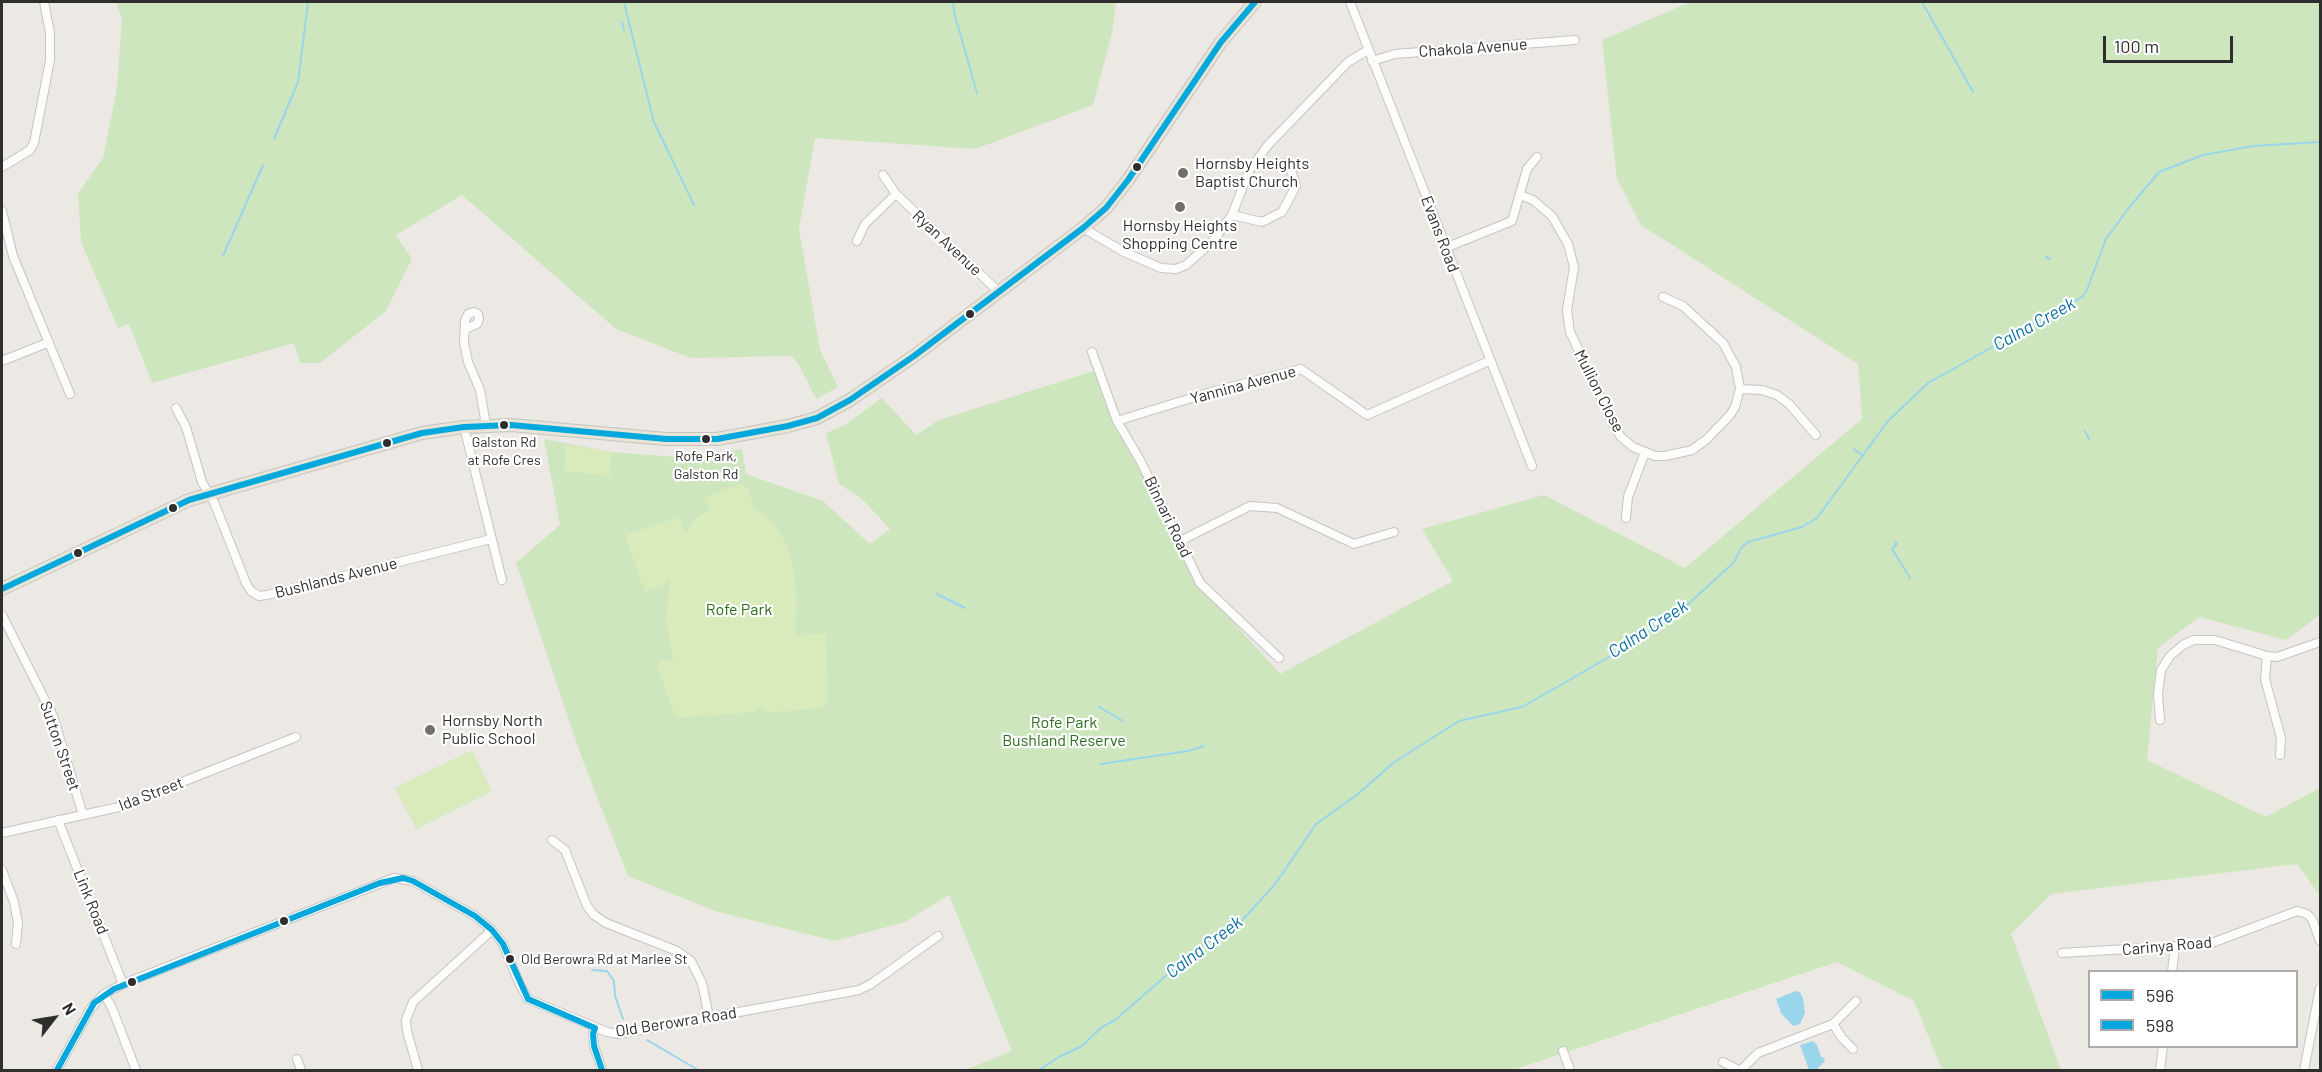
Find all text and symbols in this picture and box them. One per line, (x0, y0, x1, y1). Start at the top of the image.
scale bar (2106, 24, 2236, 62)
street label: Chakola Avenue (1418, 35, 1528, 61)
text: 100 m (2114, 35, 2159, 57)
place label: Hornsby Heights Baptist Church (1195, 154, 1309, 192)
unlabelled marker (1131, 161, 1143, 173)
marker: Hornsby Heights Baptist Church (1176, 166, 1190, 180)
street label: Evans Road (1417, 193, 1463, 275)
marker: Hornsby Heights Shopping Centre (1173, 200, 1187, 214)
street label: Ryan Avenue (908, 206, 986, 280)
place label: Hornsby Heights Shopping Centre (1122, 216, 1238, 254)
water label: Calna Creek (1989, 293, 2079, 355)
unlabelled marker (964, 308, 976, 320)
street label: Mullion Close (1570, 346, 1628, 436)
street label: Yannina Avenue (1188, 362, 1298, 408)
marker: Galston Rd at Rofe Cres (498, 419, 510, 431)
marker: Rofe Park, Galston Rd (700, 433, 712, 445)
place label: Galston Rd at Rofe Cres (467, 434, 541, 466)
unlabelled marker (381, 437, 393, 449)
place label: Rofe Park, Galston Rd (674, 448, 738, 480)
street label: Binnari Road (1140, 473, 1196, 561)
unlabelled marker (167, 502, 179, 514)
unlabelled marker (72, 547, 84, 559)
street label: Bushlands Avenue (273, 553, 399, 603)
water label: Calna Creek (1604, 595, 1692, 663)
park label: Rofe Park (706, 600, 772, 620)
street label: Sutton Street (36, 699, 84, 793)
place label: Hornsby North Public School (442, 711, 543, 749)
park label: Rofe Park Bushland Reserve (1002, 713, 1126, 751)
marker: Hornsby North Public School (423, 723, 437, 737)
street label: Ida Street (116, 773, 186, 815)
street label: Link Road (69, 867, 113, 937)
water label: Calna Creek (1161, 911, 1247, 983)
unlabelled marker (278, 915, 290, 927)
street label: Carinya Road (2121, 933, 2213, 959)
place label: Old Berowra Rd at Marlee St (521, 951, 688, 967)
marker: Old Berowra Rd at Marlee St (504, 953, 516, 965)
legend (2088, 970, 2298, 1048)
unlabelled marker (126, 976, 138, 988)
text: 596 (2146, 984, 2174, 1006)
north arrow (24, 988, 84, 1048)
text: N (59, 999, 81, 1018)
street label: Old Berowra Road (614, 1003, 738, 1041)
text: 598 (2146, 1014, 2174, 1036)

